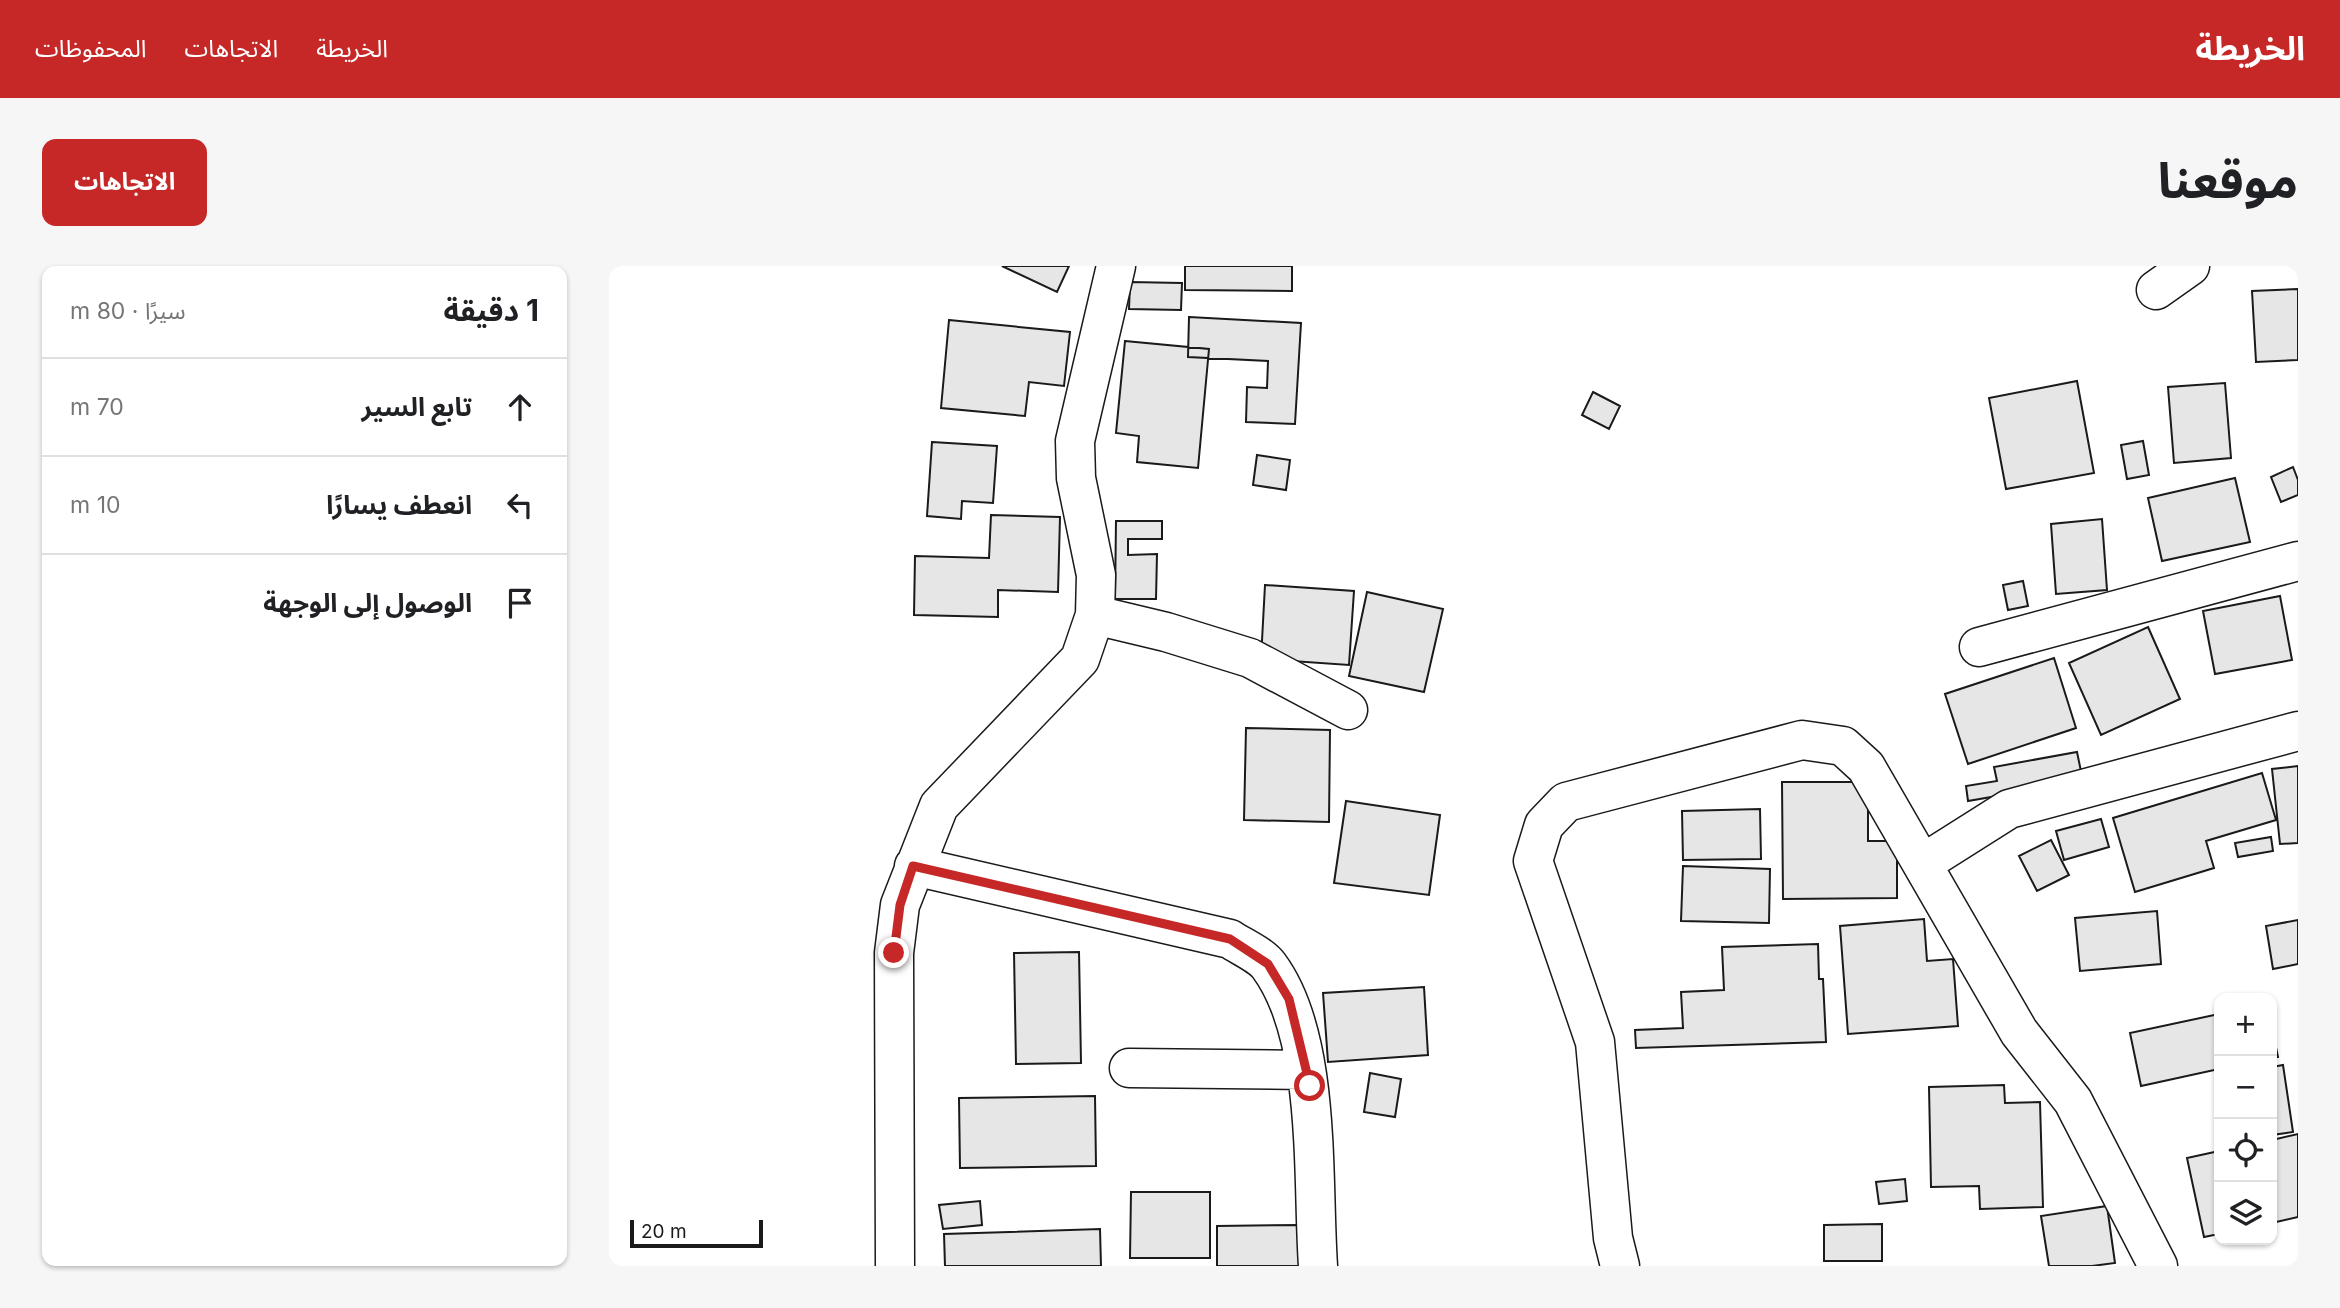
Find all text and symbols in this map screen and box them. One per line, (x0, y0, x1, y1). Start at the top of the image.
text: الخريطة (2195, 28, 2305, 68)
text: المحفوظات (35, 34, 146, 63)
text: الاتجاهات (184, 34, 278, 63)
text: الخريطة (316, 34, 388, 63)
button: الاتجاهات (42, 139, 207, 226)
text: موقعنا (2158, 151, 2298, 210)
text: 1 دقيقة (443, 292, 539, 328)
text: سيرًا · 80 m (70, 297, 186, 325)
icon: ahead (501, 388, 539, 426)
text: تابع السير (362, 391, 472, 422)
text: 70 m (70, 393, 124, 421)
icon: left (501, 486, 539, 524)
text: انعطف يسارًا (326, 489, 472, 520)
text: 10 m (70, 491, 121, 519)
icon: arrive (501, 584, 539, 622)
text: الوصول إلى الوجهة (263, 587, 472, 618)
route end (878, 937, 909, 968)
map controls (2214, 993, 2277, 1245)
button: + (2214, 993, 2277, 1056)
button: − (2214, 1056, 2277, 1119)
route start (1294, 1070, 1325, 1101)
button: locate (2214, 1119, 2277, 1182)
button: layers (2214, 1182, 2277, 1245)
scale bar (630, 1217, 763, 1249)
text: 20 m (641, 1220, 687, 1243)

